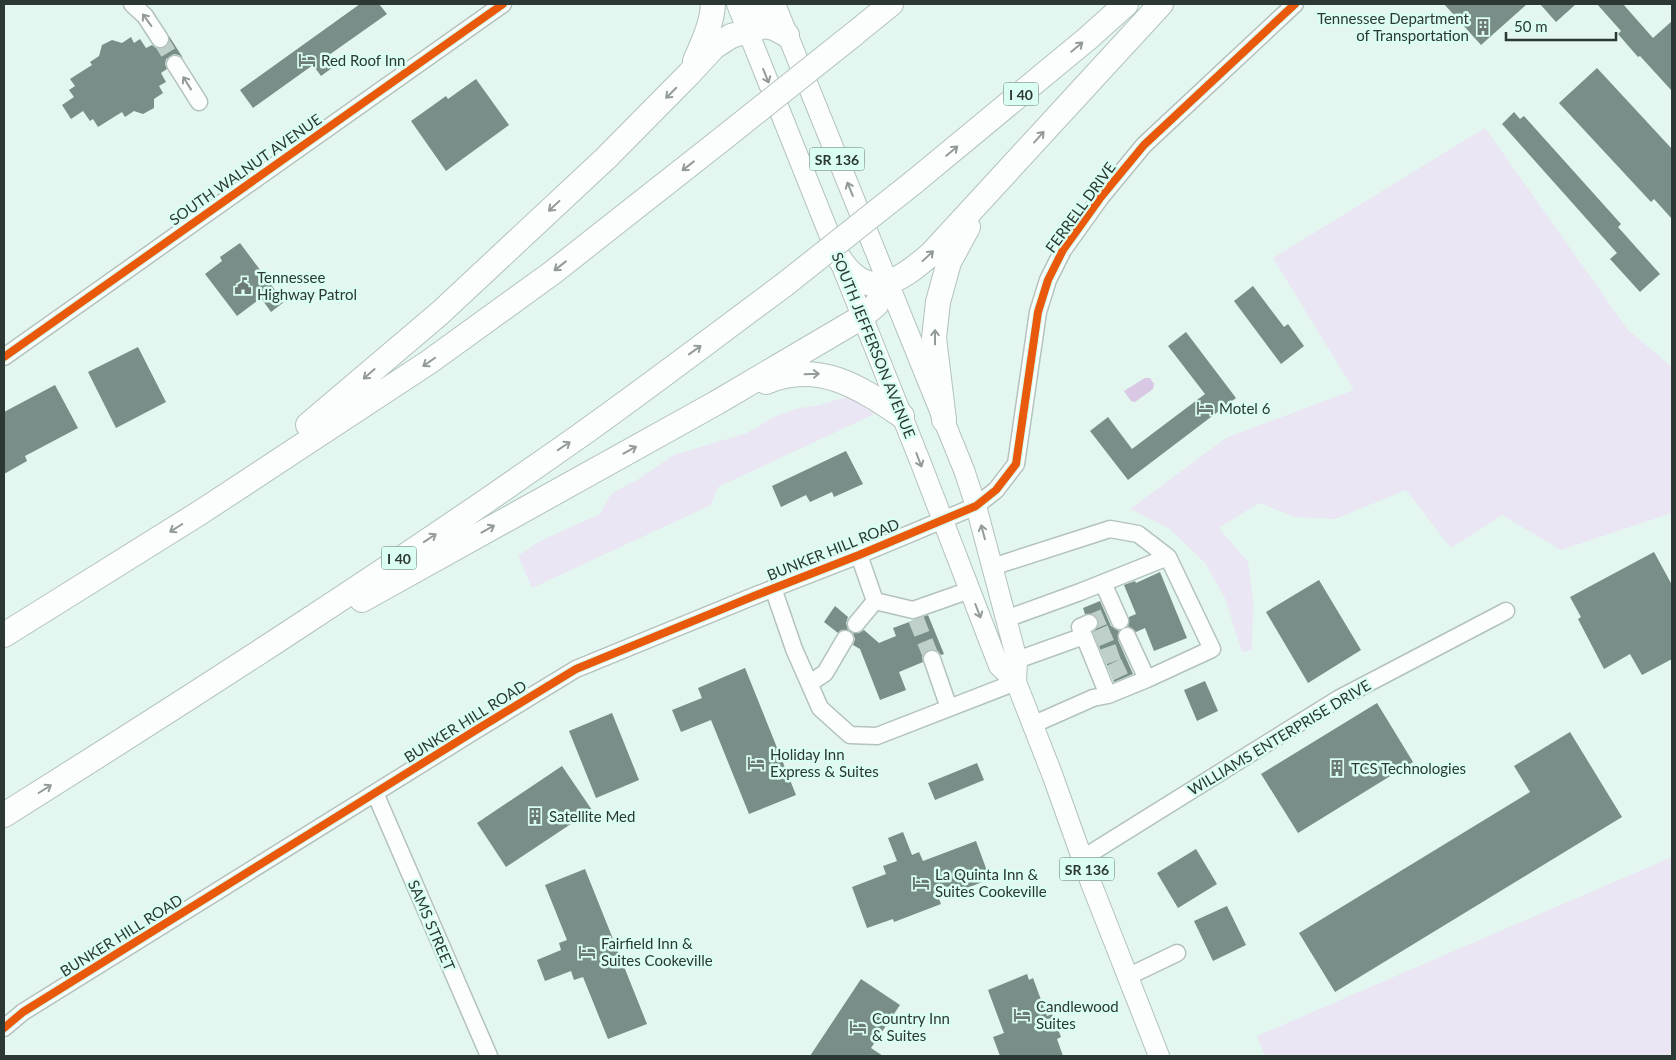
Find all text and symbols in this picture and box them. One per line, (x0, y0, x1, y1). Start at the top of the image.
place label: Tennessee Department of Transportation (1317, 9, 1470, 44)
scale bar (1506, 10, 1616, 42)
one-way arrow (142, 13, 152, 27)
building icon: Tennessee Department of Transportation (1473, 17, 1493, 37)
text: 50 m (1514, 17, 1548, 35)
one-way arrow (1070, 42, 1083, 53)
hotel icon: Red Roof Inn (297, 50, 317, 70)
place label: Red Roof Inn (321, 51, 405, 69)
one-way arrow (762, 68, 771, 83)
one-way arrow (182, 77, 192, 91)
road number: I 40 (1004, 82, 1038, 106)
one-way arrow (665, 87, 677, 99)
street label: SOUTH WALNUT AVENUE (166, 110, 324, 228)
one-way arrow (1033, 131, 1045, 144)
one-way arrow (945, 145, 958, 156)
road number: SR 136 (810, 148, 864, 170)
street label: FERRELL DRIVE (1041, 158, 1119, 256)
one-way arrow (681, 161, 695, 171)
one-way arrow (844, 182, 854, 197)
one-way arrow (548, 200, 561, 212)
street label: SOUTH JEFFERSON AVENUE (828, 249, 920, 441)
one-way arrow (922, 250, 934, 262)
one-way arrow (554, 261, 567, 272)
place label: Tennessee Highway Patrol (257, 268, 357, 303)
public building icon: Tennessee Highway Patrol (233, 276, 253, 296)
one-way arrow (930, 329, 940, 346)
one-way arrow (688, 345, 702, 355)
one-way arrow (422, 357, 436, 367)
one-way arrow (363, 368, 376, 379)
one-way arrow (803, 370, 819, 379)
hotel icon: Motel 6 (1195, 398, 1215, 418)
place label: Motel 6 (1219, 399, 1271, 417)
one-way arrow (557, 441, 571, 451)
one-way arrow (623, 445, 638, 455)
one-way arrow (915, 452, 925, 467)
street label: BUNKER HILL ROAD (764, 514, 902, 584)
one-way arrow (169, 523, 183, 533)
one-way arrow (481, 524, 495, 534)
one-way arrow (978, 525, 987, 541)
one-way arrow (423, 533, 437, 543)
road number: I 40 (382, 546, 416, 570)
one-way arrow (974, 603, 983, 618)
street label: WILLIAMS ENTERPRISE DRIVE (1185, 675, 1373, 799)
street label: BUNKER HILL ROAD (400, 676, 530, 766)
place label: Holiday Inn Express & Suites (770, 745, 879, 780)
hotel icon: Holiday Inn Express & Suites (746, 753, 766, 773)
building icon: TCS Technologies (1327, 758, 1347, 778)
place label: TCS Technologies (1351, 759, 1466, 777)
one-way arrow (38, 784, 52, 794)
building icon: Satellite Med (525, 806, 545, 826)
place label: Satellite Med (549, 807, 635, 825)
road number: SR 136 (1060, 858, 1114, 881)
place label: La Quinta Inn & Suites Cookeville (935, 865, 1047, 900)
hotel icon: La Quinta Inn & Suites Cookeville (911, 873, 931, 893)
street label: SAMS STREET (405, 877, 459, 973)
street label: BUNKER HILL ROAD (56, 890, 186, 980)
place label: Fairfield Inn & Suites Cookeville (601, 934, 713, 969)
hotel icon: Fairfield Inn & Suites Cookeville (577, 942, 597, 962)
place label: Candlewood Suites (1036, 997, 1119, 1032)
hotel icon: Candlewood Suites (1012, 1005, 1032, 1025)
place label: Country Inn & Suites (872, 1009, 950, 1044)
hotel icon: Country Inn & Suites (848, 1017, 868, 1037)

